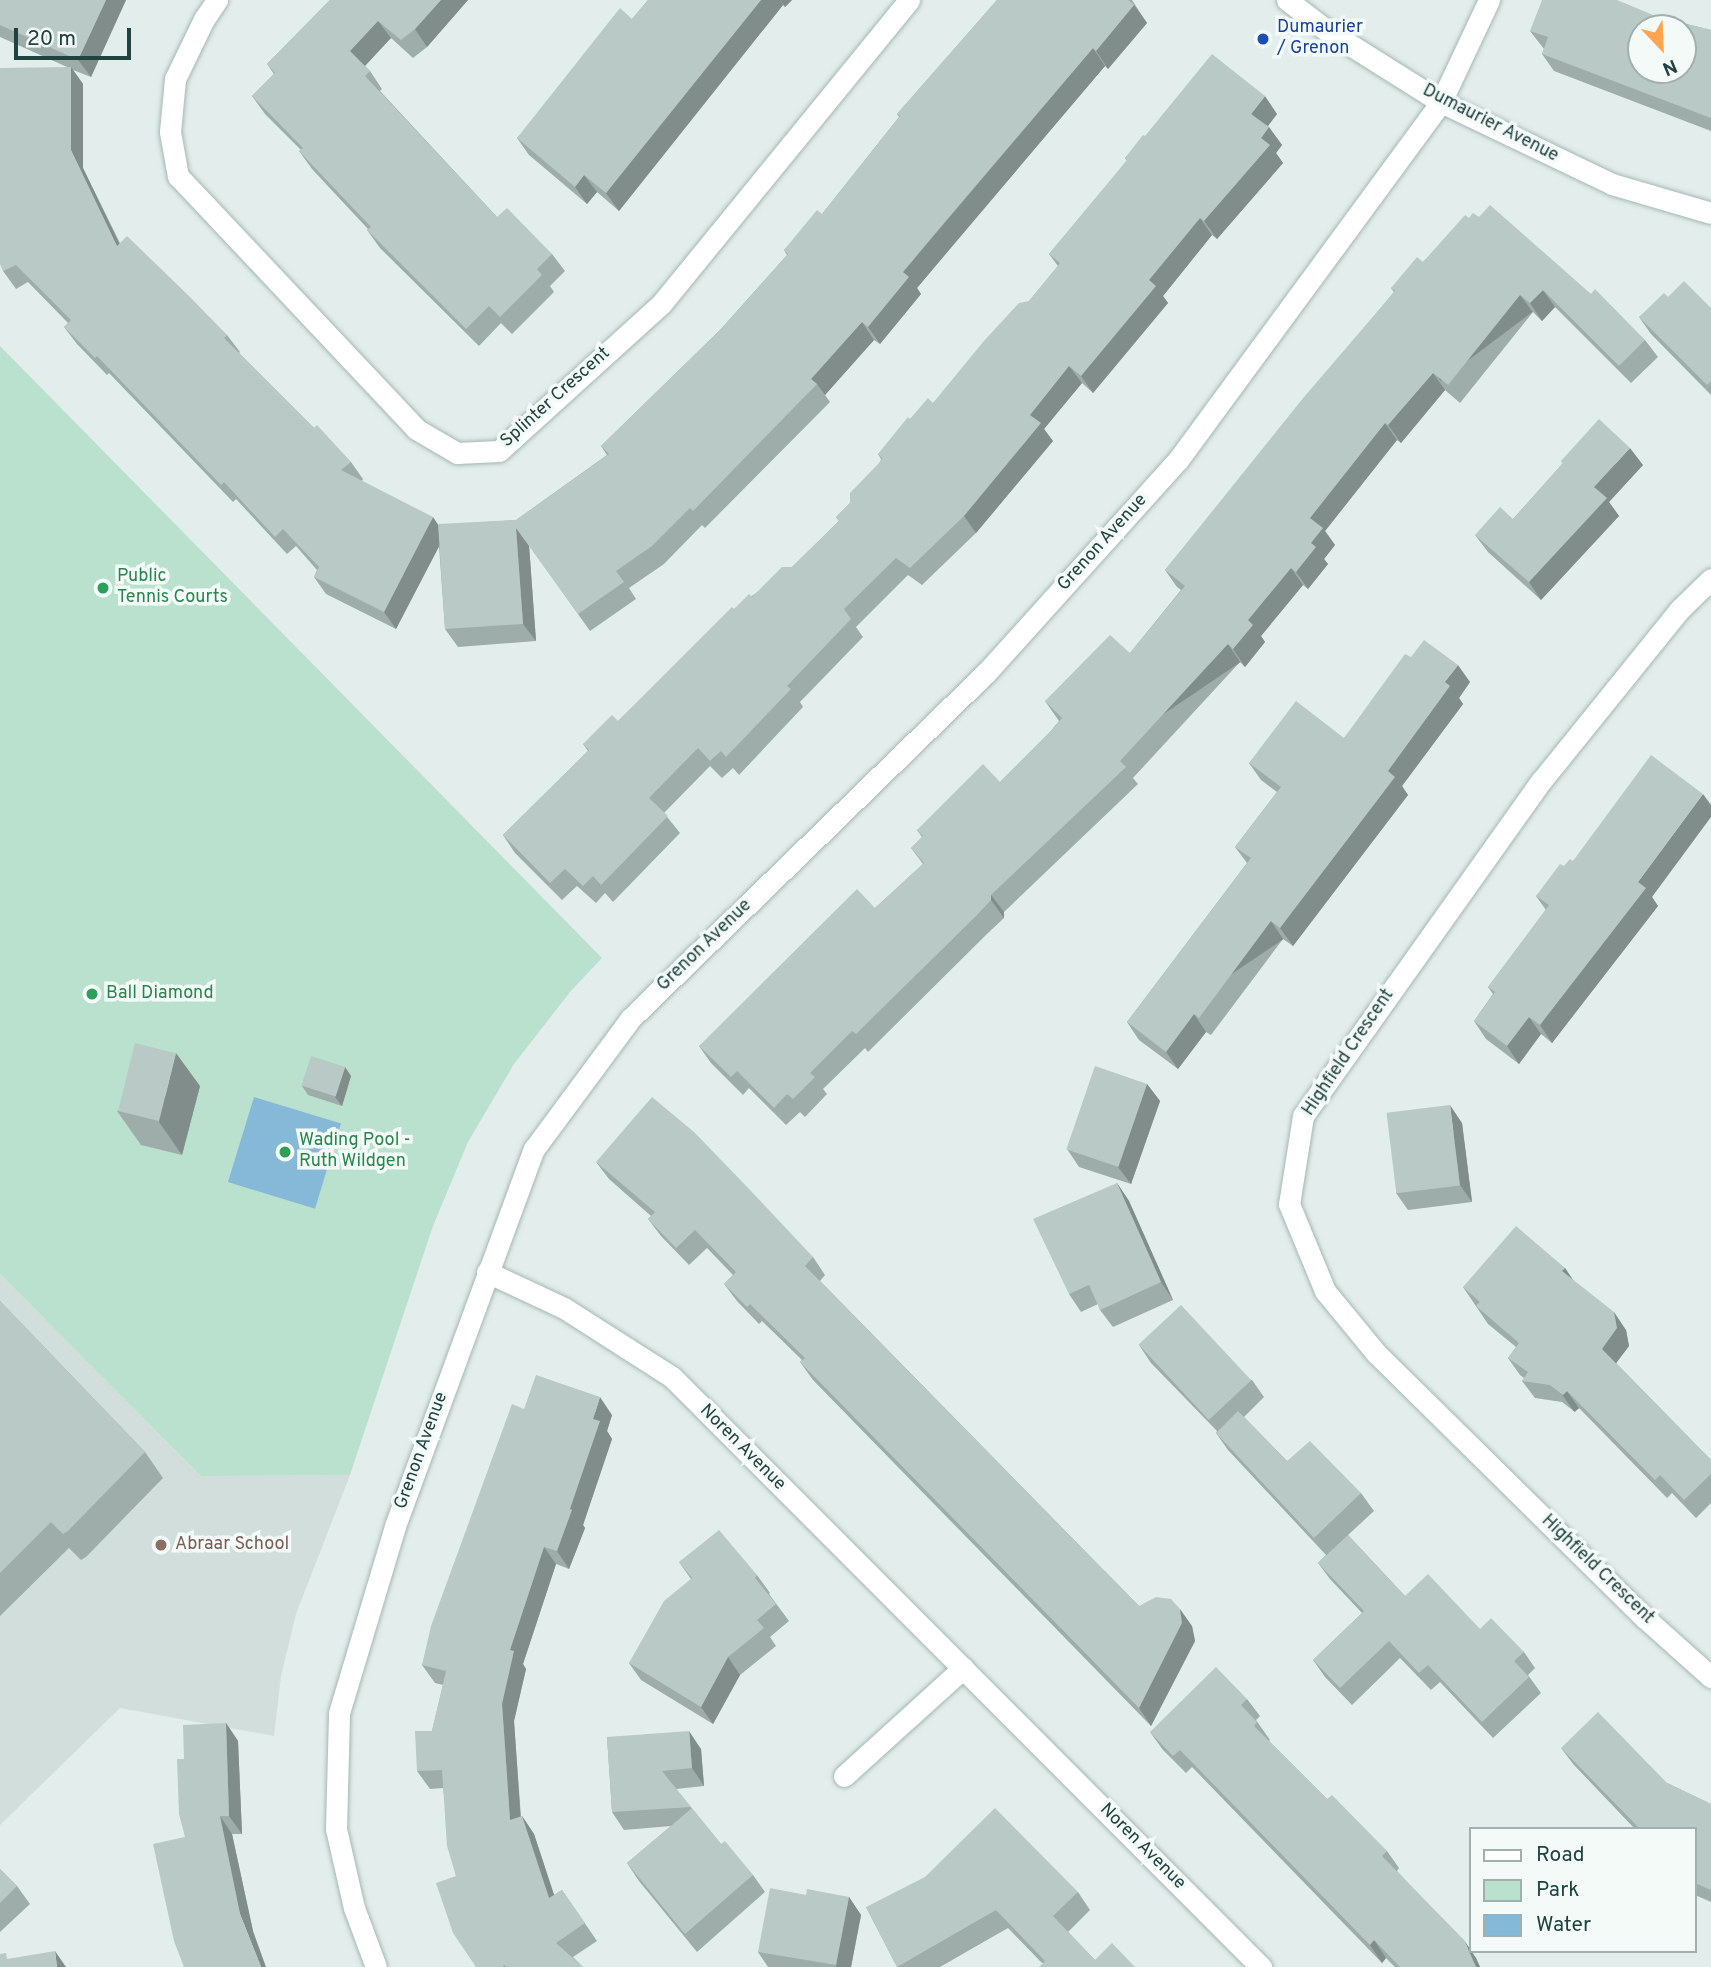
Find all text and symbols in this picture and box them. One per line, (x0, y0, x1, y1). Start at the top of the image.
scale bar (18, 14, 135, 58)
north arrow (1627, 14, 1697, 84)
place label: Dumaurier / Grenon (1277, 18, 1363, 60)
text: 20 m (27, 26, 76, 53)
marker: Dumaurier / Grenon (1255, 31, 1271, 47)
text: N (1658, 53, 1680, 80)
street label: Dumaurier Avenue (1418, 80, 1562, 168)
street label: Splinter Crescent (497, 343, 615, 453)
street label: Grenon Avenue (1054, 490, 1152, 596)
place label: Public Tennis Courts (117, 567, 228, 610)
marker: Public Tennis Courts (95, 580, 111, 596)
street label: Grenon Avenue (653, 895, 757, 997)
place label: Ball Diamond (106, 983, 214, 1005)
street label: Highfield Crescent (1299, 985, 1399, 1121)
marker: Ball Diamond (84, 986, 100, 1002)
place label: Wading Pool - Ruth Wildgen (299, 1131, 411, 1174)
marker: Wading Pool - Ruth Wildgen (277, 1144, 293, 1160)
street label: Grenon Avenue (391, 1389, 453, 1513)
street label: Noren Avenue (694, 1400, 790, 1496)
street label: Highfield Crescent (1536, 1511, 1658, 1629)
place label: Abraar School (175, 1534, 289, 1556)
marker: Abraar School (153, 1537, 169, 1553)
street label: Noren Avenue (1094, 1799, 1190, 1895)
legend (1470, 1827, 1697, 1953)
text: Road (1536, 1842, 1585, 1869)
text: Park (1536, 1877, 1579, 1904)
text: Water (1536, 1912, 1591, 1939)

